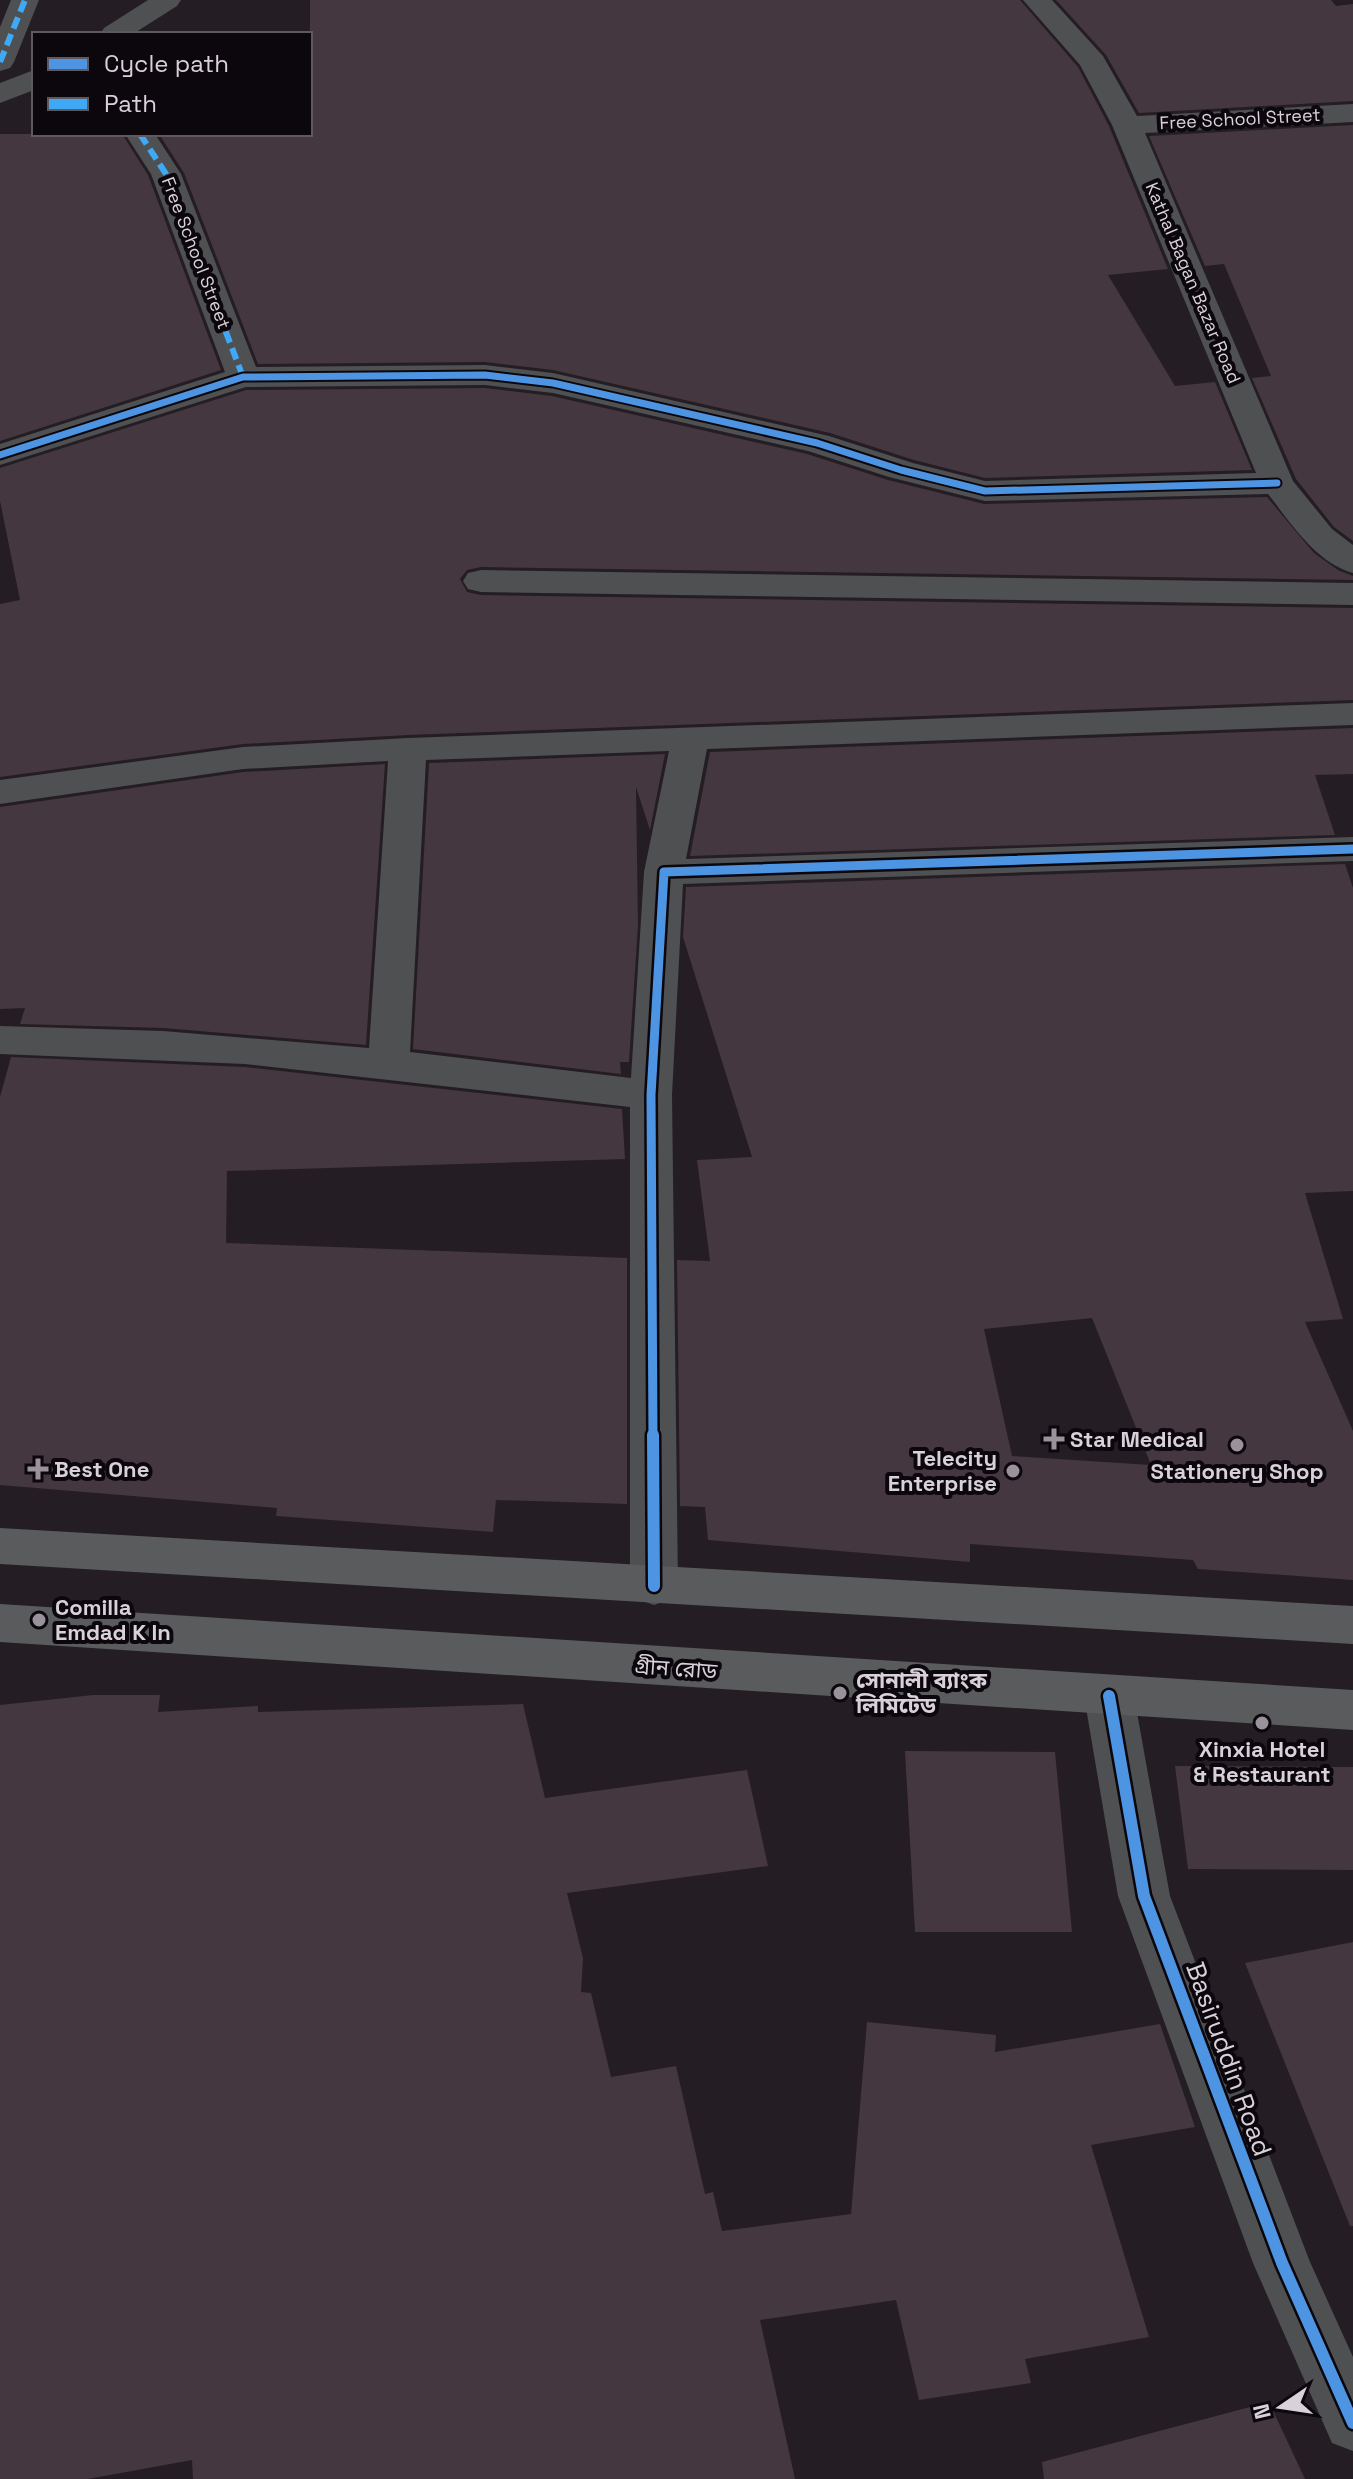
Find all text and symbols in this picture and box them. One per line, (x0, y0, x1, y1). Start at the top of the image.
legend (32, 32, 312, 136)
text: Cycle path (104, 48, 229, 79)
text: Path (104, 88, 157, 119)
street label: Free School Street (1159, 103, 1321, 134)
street label: Free School Street (157, 173, 236, 332)
street label: Kathal Bagan Bazar Road (1141, 179, 1246, 387)
place label: Star Medical (1070, 1425, 1204, 1453)
marker: Star Medical (1045, 1430, 1063, 1448)
marker: Stationery Shop (1228, 1436, 1246, 1454)
place label: Telecity Enterprise (888, 1444, 997, 1497)
place label: Best One (54, 1455, 149, 1483)
place label: Stationery Shop (1150, 1457, 1324, 1485)
marker: Best One (29, 1460, 47, 1478)
marker: Telecity Enterprise (1004, 1462, 1022, 1480)
place label: Comilla Emdad K In (55, 1593, 171, 1646)
marker: Comilla Emdad K In (30, 1611, 48, 1629)
street label: গ্রীন রোড (634, 1651, 719, 1685)
place label: সোনালী ব্যাংক লিমিটেড (855, 1666, 988, 1719)
marker: সোনালী ব্যাংক লিমিটেড (831, 1684, 849, 1702)
marker: Xinxia Hotel & Restaurant (1253, 1714, 1271, 1732)
place label: Xinxia Hotel & Restaurant (1194, 1735, 1330, 1788)
street label: Basiruddin Road (1178, 1957, 1280, 2161)
north arrow (1241, 2367, 1321, 2447)
text: N (1246, 2401, 1277, 2422)

